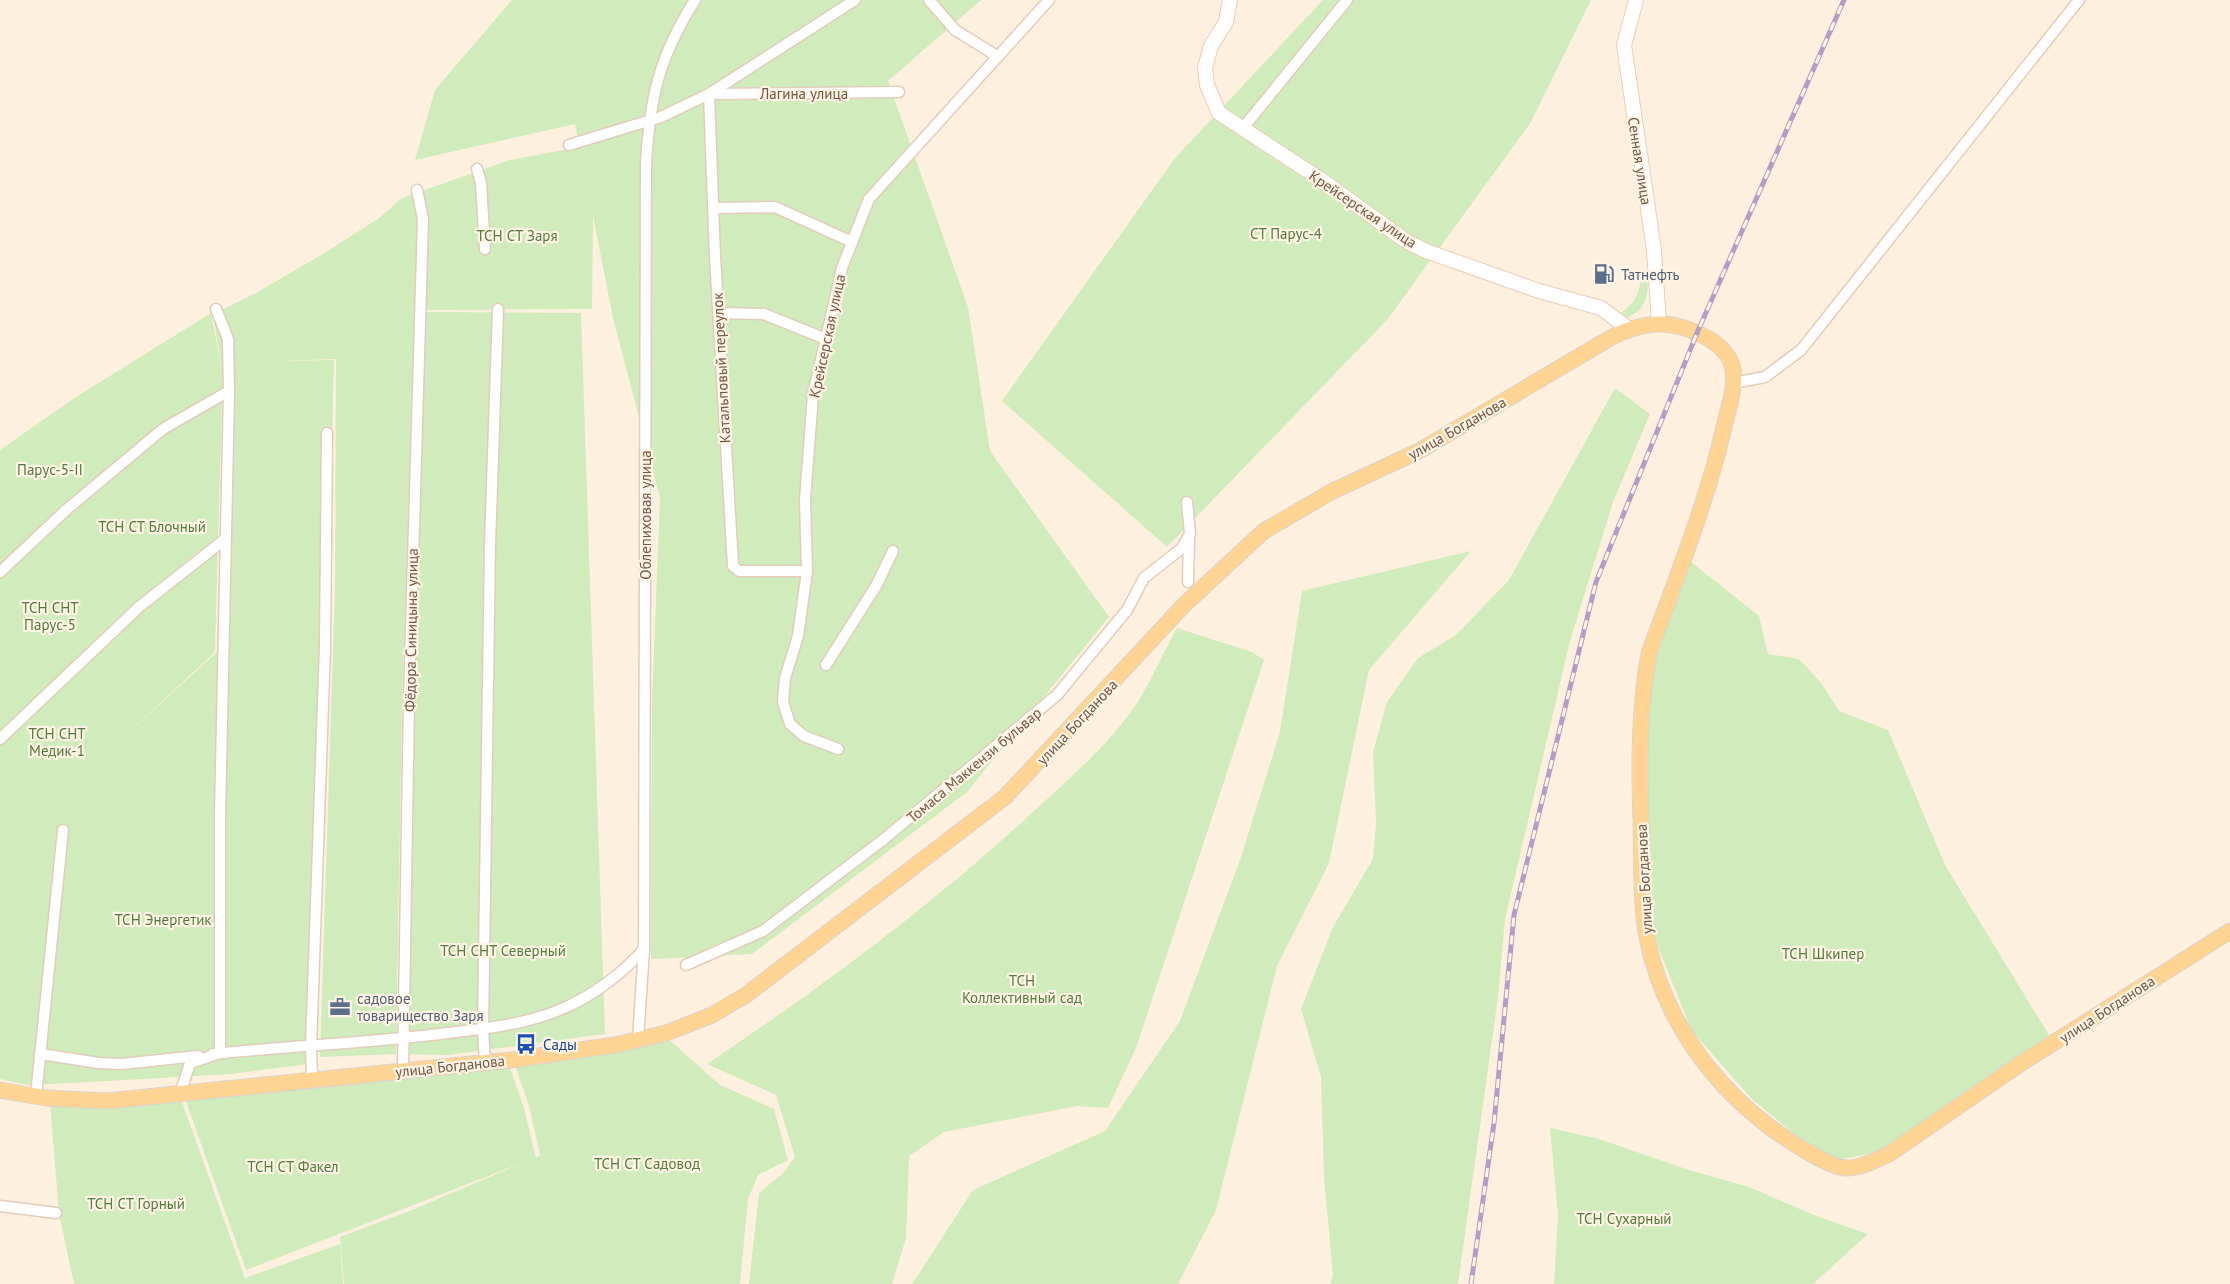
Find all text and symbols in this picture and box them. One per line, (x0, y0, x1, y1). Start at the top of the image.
street label: Лагина улица (759, 84, 848, 103)
street label: Сенная улица (1624, 116, 1656, 206)
street label: Крейсерская улица (1305, 166, 1421, 252)
park label: СТ Парус-4 (1250, 224, 1322, 243)
park label: ТСН СТ Заря (476, 226, 558, 245)
fuel station icon: Татнефть (1592, 262, 1616, 286)
place label: Татнефть (1621, 265, 1680, 284)
street label: Крейсерская улица (805, 272, 849, 400)
street label: Катальповый переулок (708, 291, 734, 444)
street label: улица Богданова (1404, 392, 1510, 464)
street label: Облепиховая улица (636, 450, 655, 580)
park label: Парус-5-II (17, 460, 83, 479)
park label: ТСН СТ Блочный (98, 517, 206, 536)
street label: Фёдора Синицына улица (400, 548, 422, 712)
park label: ТСН СНТ Парус-5 (21, 598, 79, 634)
street label: улица Богданова (1032, 675, 1122, 769)
street label: Томаса Маккензи бульвар (903, 703, 1045, 827)
park label: ТСН СНТ Медик-1 (28, 724, 86, 760)
street label: улица Богданова (1632, 823, 1656, 935)
park label: ТСН Энергетик (115, 910, 212, 929)
park label: ТСН СНТ Северный (440, 941, 566, 960)
park label: ТСН Шкипер (1782, 944, 1864, 963)
park label: ТСН Коллективный сад (962, 971, 1082, 1007)
street label: улица Богданова (2056, 971, 2158, 1047)
place label: садовое товарищество Заря (357, 989, 484, 1025)
office icon: садовое товарищество Заря (328, 995, 352, 1019)
bus stop icon: Сады (514, 1032, 538, 1056)
place label: Сады (543, 1035, 577, 1054)
street label: улица Богданова (394, 1051, 506, 1081)
park label: ТСН СТ Садовод (594, 1154, 700, 1173)
park label: ТСН СТ Факел (247, 1157, 339, 1176)
park label: ТСН СТ Горный (87, 1194, 185, 1213)
park label: ТСН Сухарный (1576, 1209, 1672, 1228)

